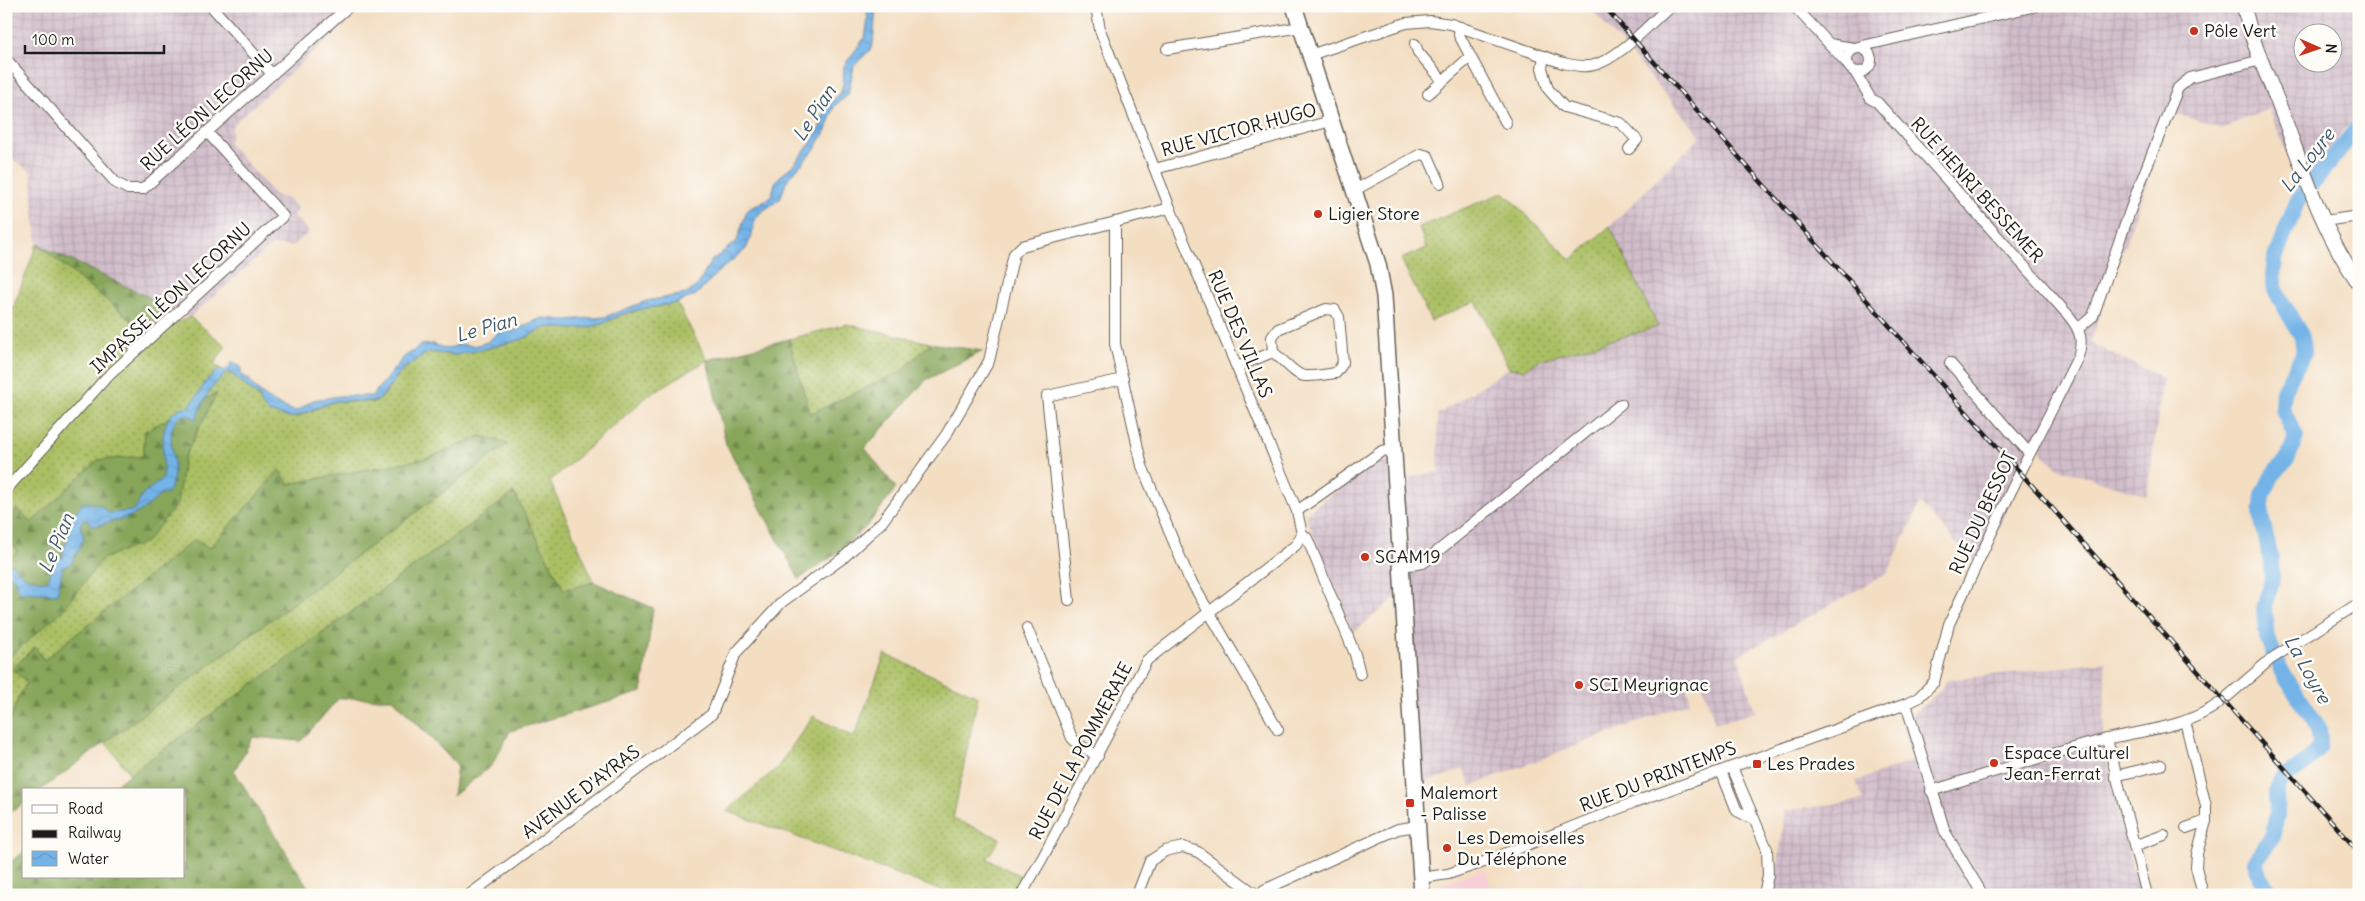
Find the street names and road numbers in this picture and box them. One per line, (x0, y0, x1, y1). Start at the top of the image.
street label: RUE LÉON LECORNU (135, 44, 278, 175)
street label: RUE VICTOR HUGO (1159, 98, 1319, 161)
street label: RUE HENRI BESSEMER (1906, 112, 2049, 267)
street label: IMPASSE LÉON LECORNU (85, 217, 256, 378)
street label: RUE DES VILLAS (1203, 267, 1278, 401)
street label: RUE DU BESSOT (1944, 448, 2021, 578)
street label: RUE DE LA POMMERAIE (1024, 658, 1137, 844)
street label: RUE DU PRINTEMPS (1576, 736, 1739, 817)
street label: AVENUE D'AYRAS (517, 740, 644, 843)

